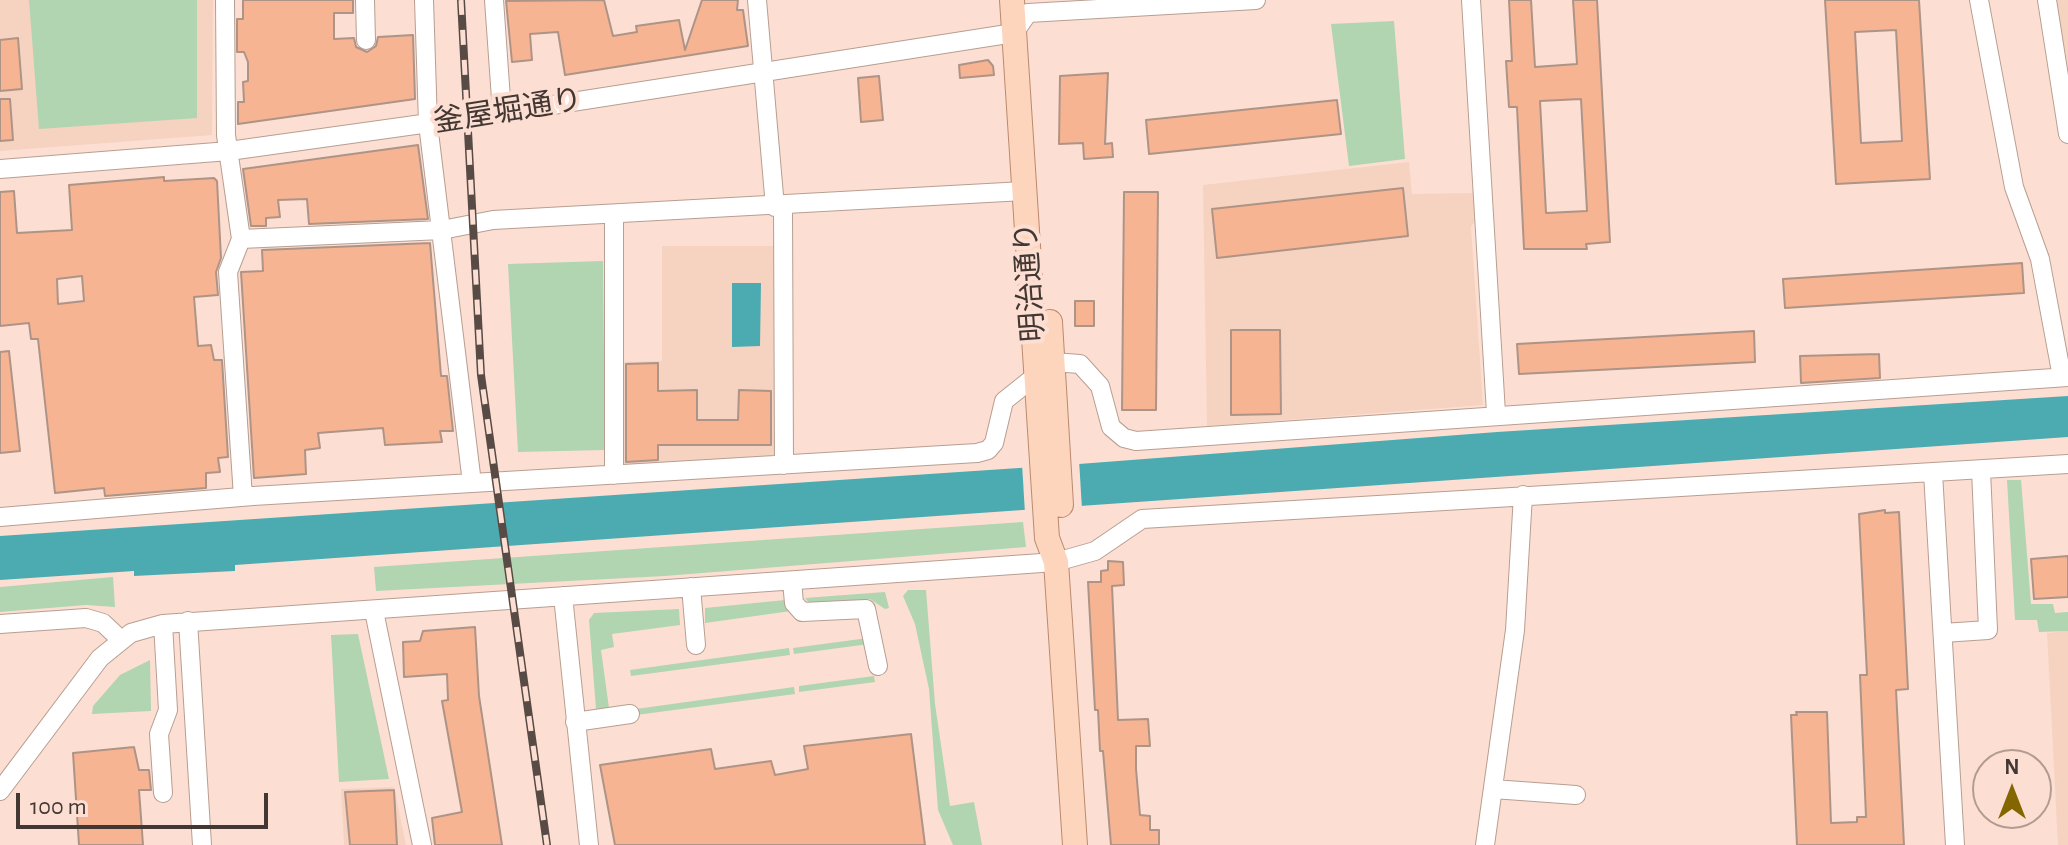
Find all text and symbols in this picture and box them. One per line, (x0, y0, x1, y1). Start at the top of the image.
street label: 釜屋堀通り (431, 81, 585, 141)
street label: 明治通り (1008, 221, 1052, 343)
north arrow (1972, 749, 2052, 829)
text: N (2004, 756, 2020, 778)
scale bar (20, 777, 272, 827)
text: 100 m (30, 795, 87, 819)

